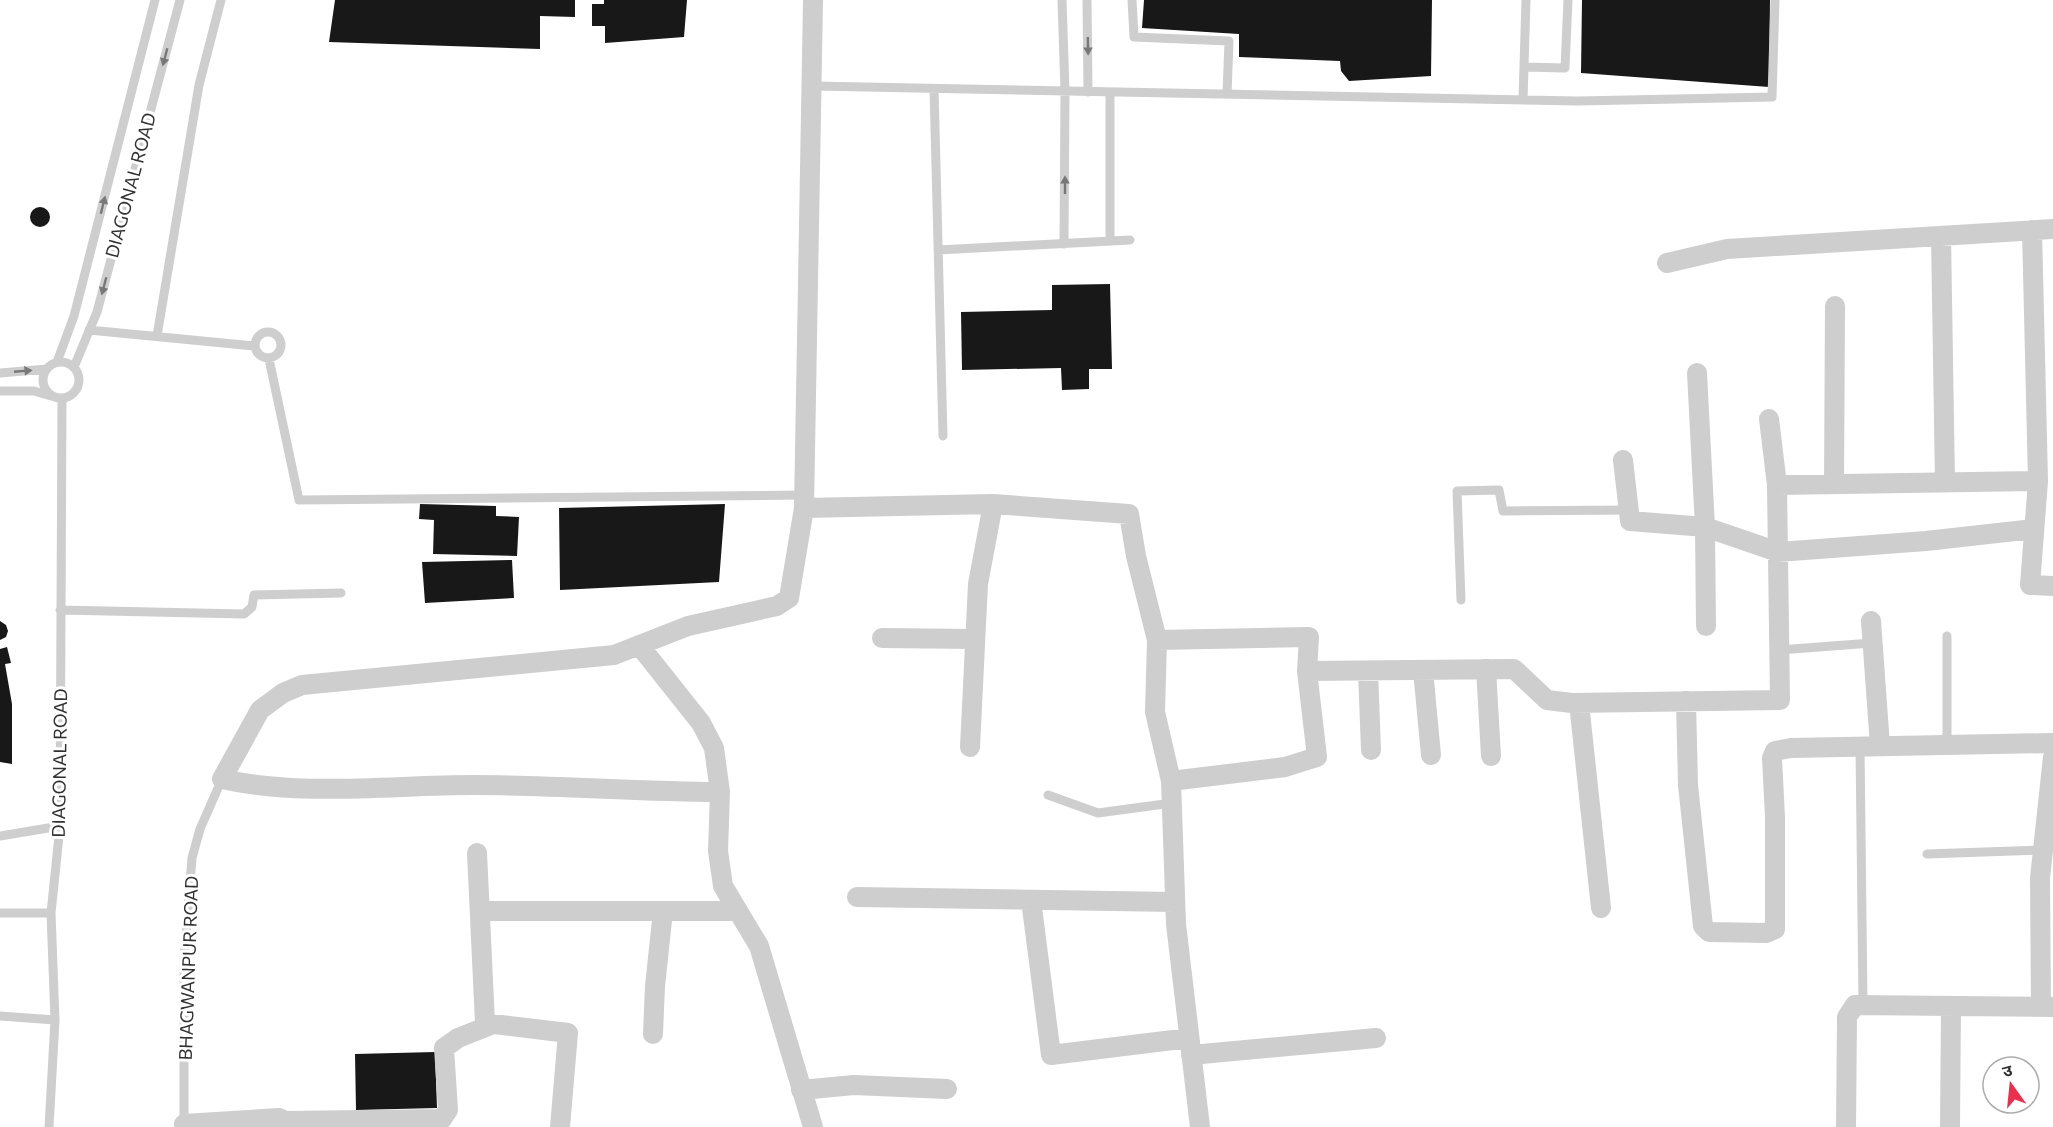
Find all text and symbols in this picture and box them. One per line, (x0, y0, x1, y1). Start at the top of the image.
one-way arrow (1083, 36, 1092, 55)
one-way arrow (159, 47, 169, 66)
street label: DIAGONAL ROAD (100, 110, 160, 260)
one-way arrow (1060, 176, 1070, 195)
one-way arrow (98, 196, 108, 215)
one-way arrow (98, 276, 108, 295)
one-way arrow (14, 366, 33, 376)
street label: DIAGONAL ROAD (47, 688, 71, 838)
street label: BHAGWANPUR ROAD (174, 875, 202, 1061)
north arrow (1981, 1055, 2041, 1115)
text: उ (2000, 1059, 2015, 1080)

